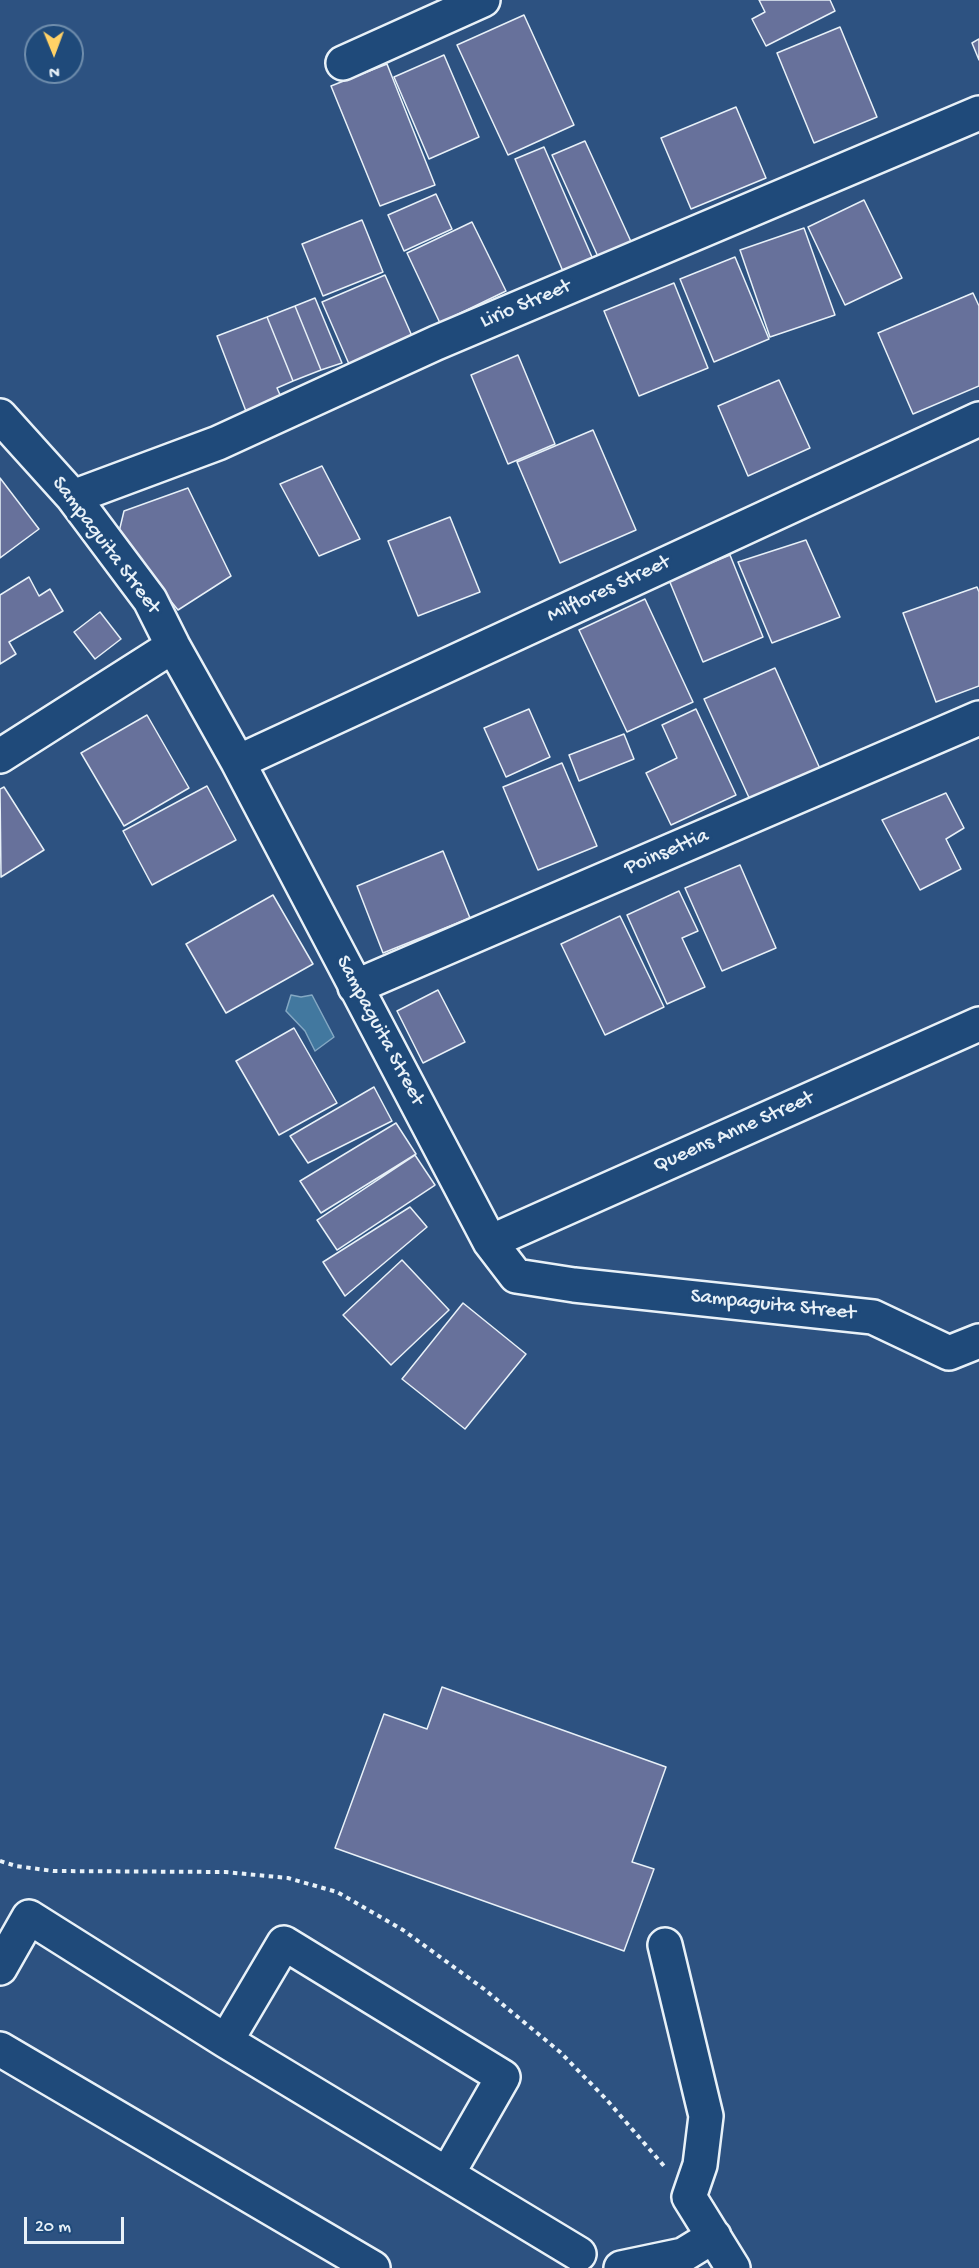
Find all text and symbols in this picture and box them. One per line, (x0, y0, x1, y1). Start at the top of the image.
north arrow (24, 24, 84, 84)
text: N (49, 61, 60, 80)
street label: Lirio Street (477, 275, 575, 335)
street label: Sampaguita Street (45, 472, 165, 620)
street label: Milflores Street (544, 551, 674, 629)
street label: Poinsettia (621, 824, 713, 882)
street label: Sampaguita Street (329, 952, 429, 1110)
street label: Queens Anne Street (650, 1086, 818, 1180)
street label: Sampaguita Street (689, 1285, 857, 1327)
scale bar (27, 2205, 128, 2243)
text: 20 m (35, 2217, 71, 2238)

